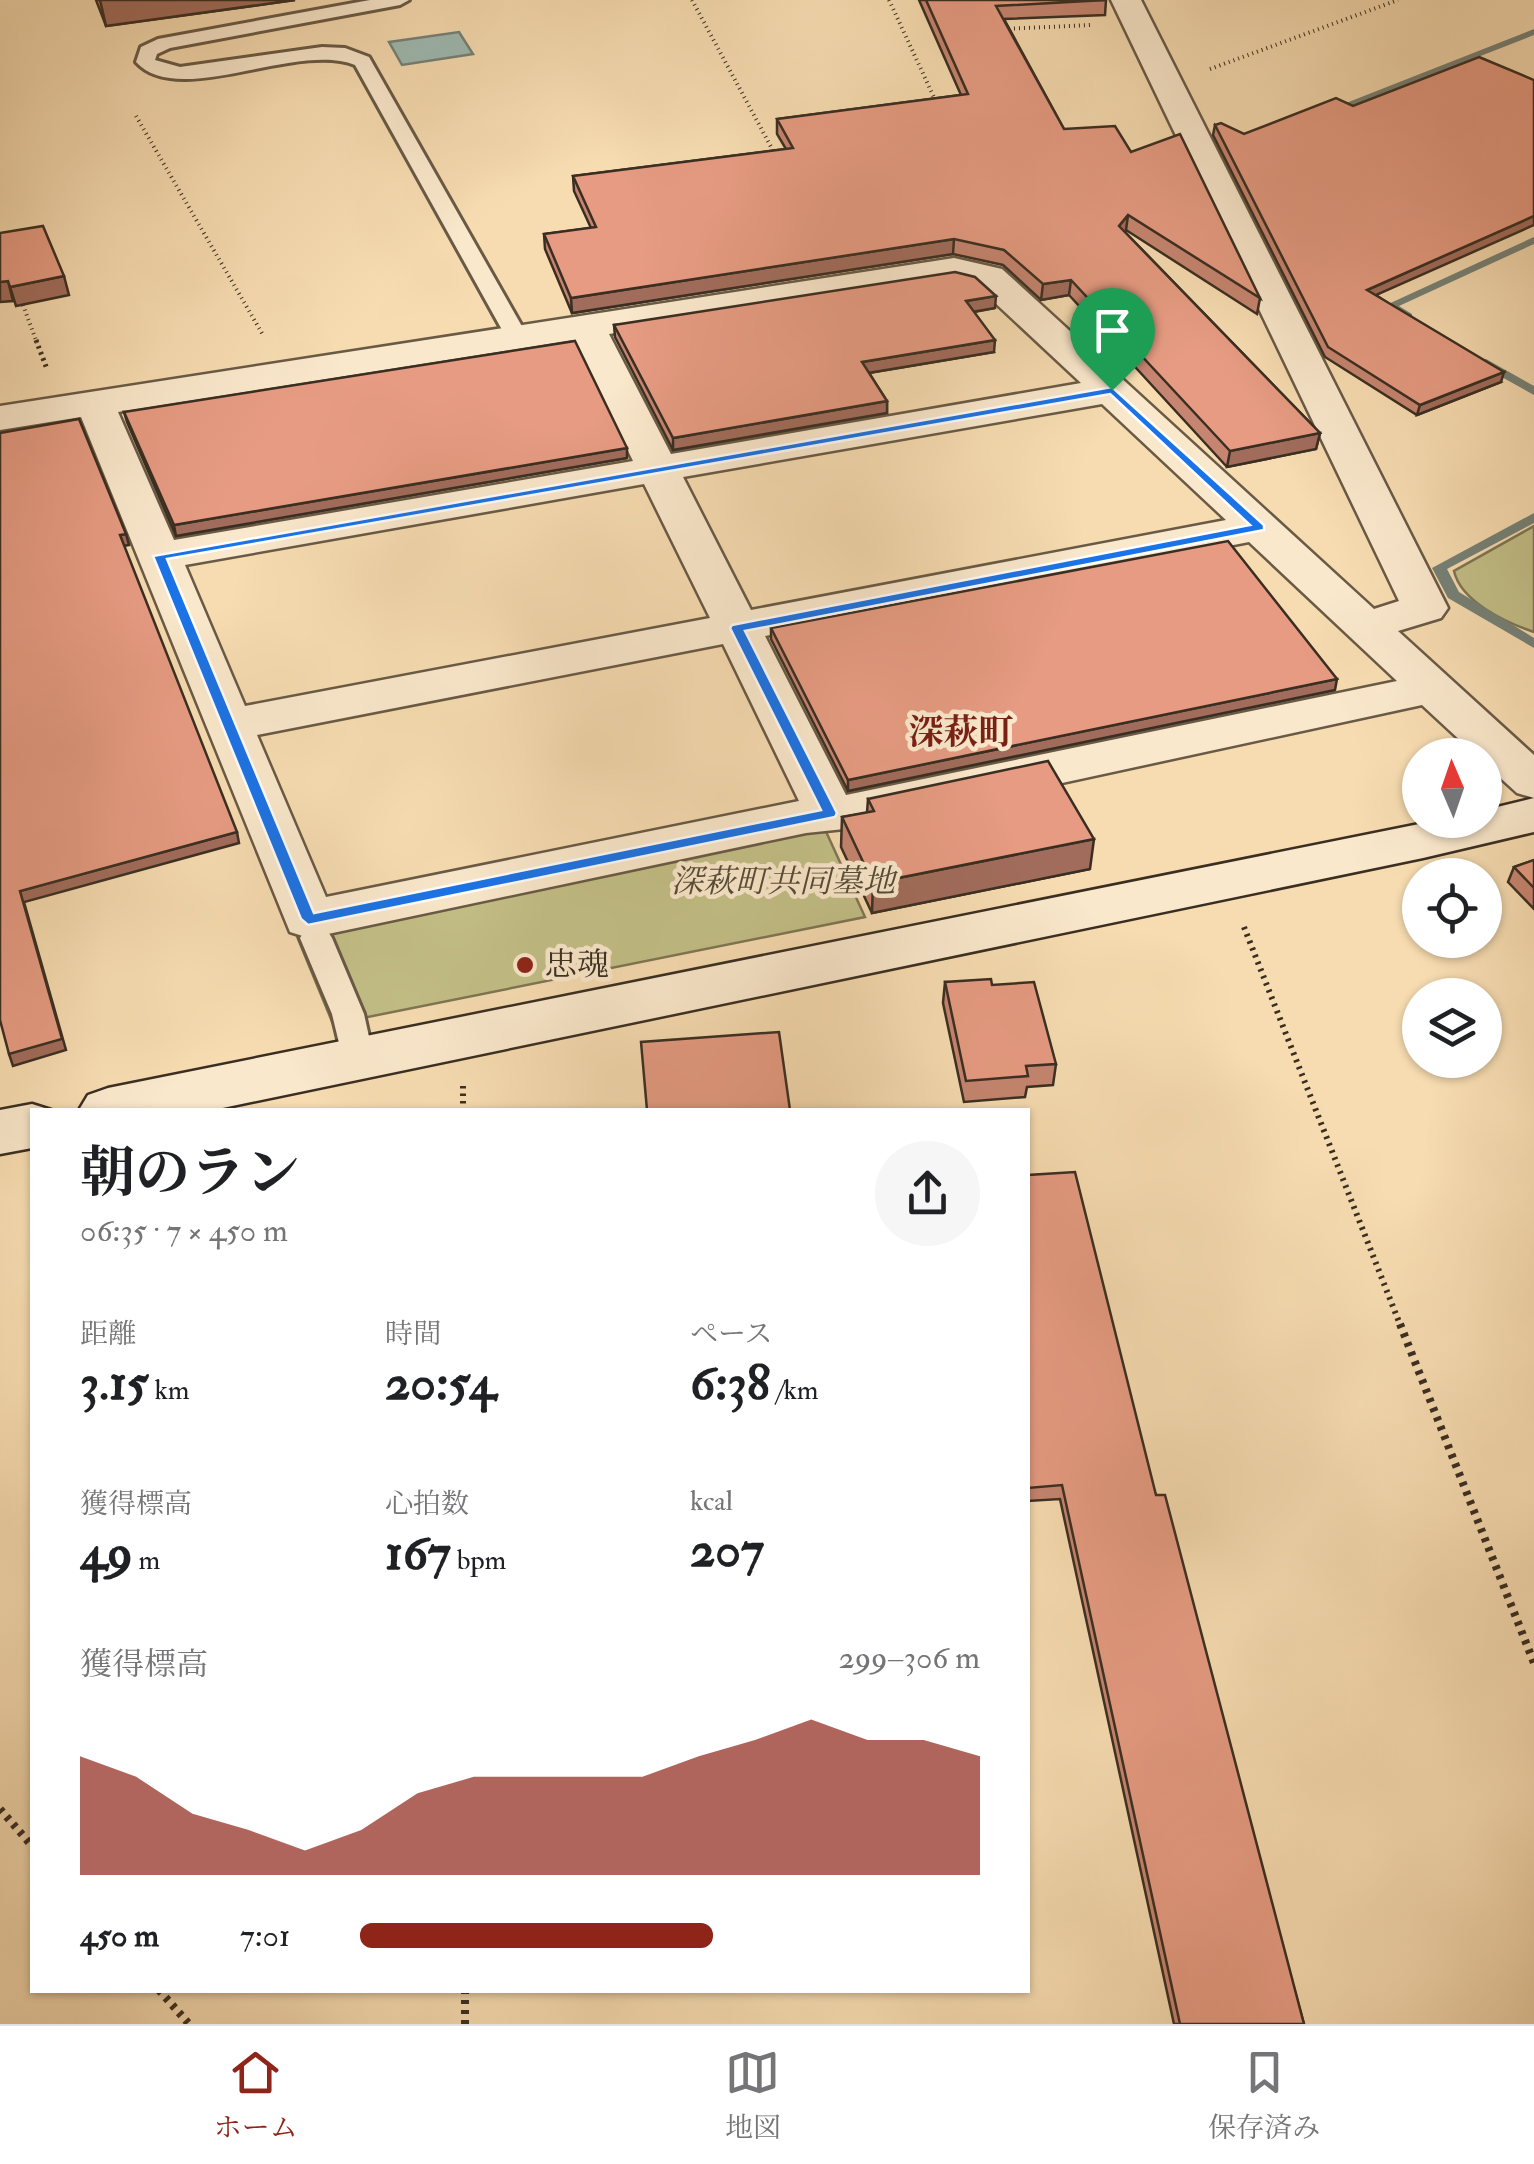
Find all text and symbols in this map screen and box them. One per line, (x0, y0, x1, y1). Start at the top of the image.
pin (1070, 288, 1155, 391)
icon: arrive (1085, 303, 1140, 358)
district label: 深萩町 (908, 711, 1014, 755)
north arrow (1402, 738, 1502, 838)
map controls (1402, 738, 1502, 1078)
button: locate (1402, 858, 1502, 958)
park label: 深萩町共同墓地 (671, 862, 898, 902)
place label: 忠魂 (545, 945, 609, 985)
marker: 忠魂 (514, 954, 536, 976)
button: layers (1402, 978, 1502, 1078)
text: 朝のラン (80, 1139, 300, 1208)
button: share (875, 1141, 980, 1246)
text: 06:35 · 7 × 450 m (80, 1211, 288, 1251)
text: 距離 (80, 1317, 136, 1352)
text: 時間 (385, 1317, 441, 1352)
text: ペース (690, 1317, 773, 1352)
text: 3.15 (80, 1352, 149, 1415)
text: 20:54 (385, 1352, 496, 1415)
text: 6:38 (690, 1352, 770, 1415)
text: km (149, 1373, 190, 1408)
text: /km (770, 1373, 818, 1408)
text: kcal (690, 1484, 733, 1519)
text: 獲得標高 (80, 1487, 192, 1522)
text: 心拍数 (385, 1487, 469, 1522)
text: 207 (690, 1519, 764, 1582)
text: 49 (80, 1522, 133, 1585)
text: 167 (385, 1522, 451, 1585)
text: m (133, 1543, 160, 1578)
text: bpm (451, 1543, 506, 1578)
text: 299–306 m (838, 1638, 980, 1678)
text: 獲得標高 (80, 1645, 208, 1685)
text: 450 m (80, 1916, 159, 1956)
text: 7:01 (240, 1916, 290, 1956)
tab: ホーム (214, 2045, 298, 2146)
tab: 地図 (725, 2045, 781, 2146)
tab: 保存済み (1208, 2045, 1320, 2146)

